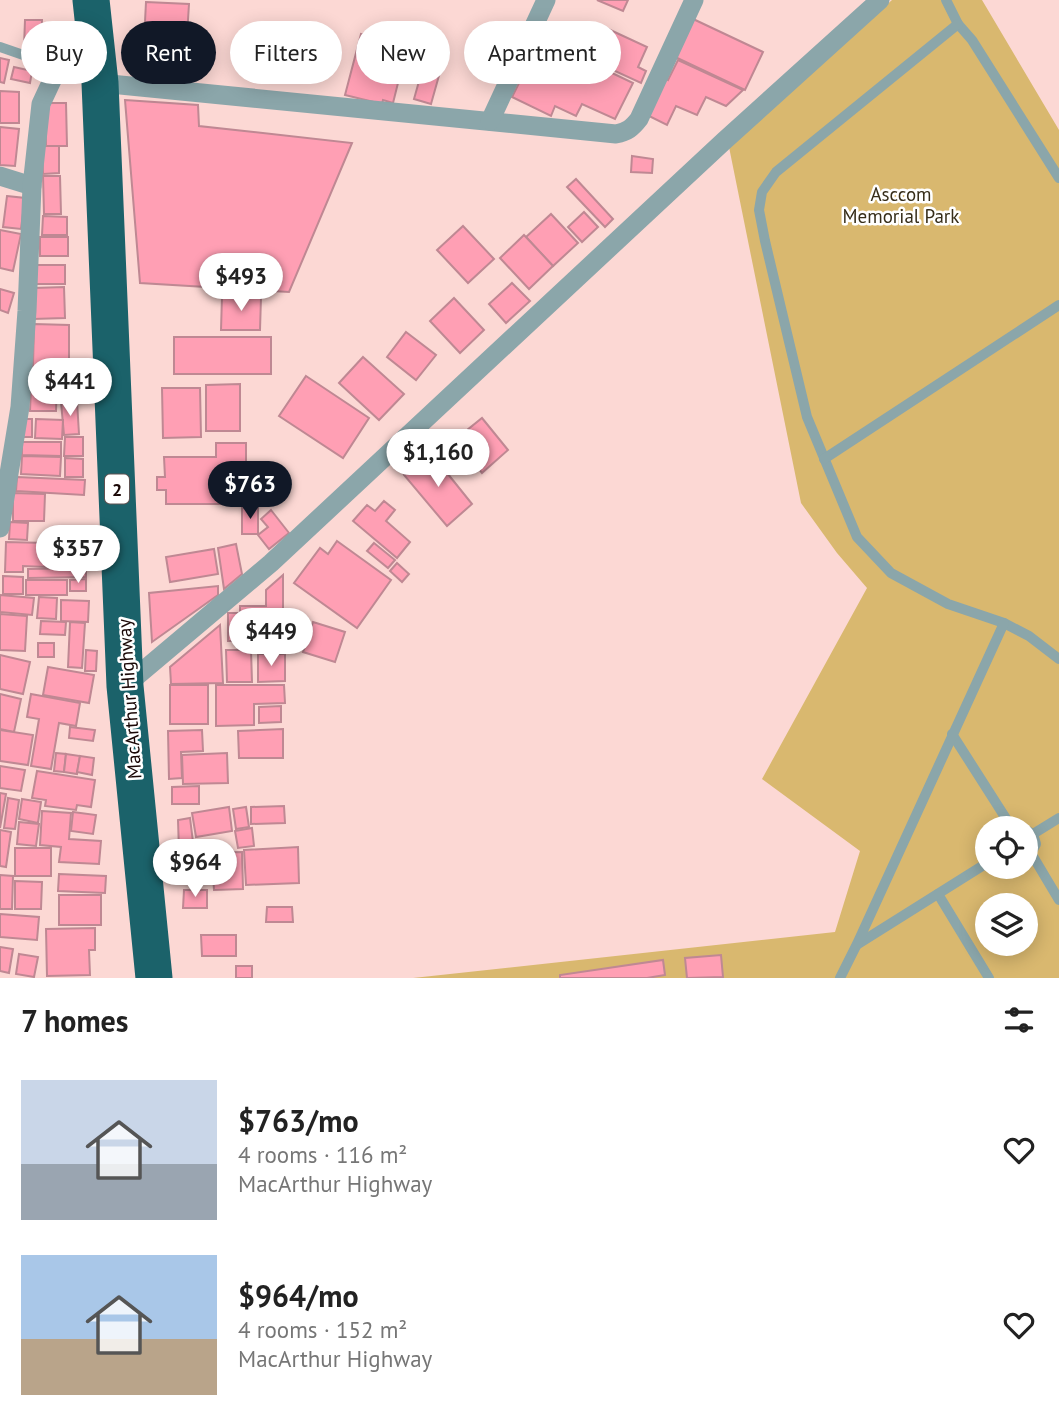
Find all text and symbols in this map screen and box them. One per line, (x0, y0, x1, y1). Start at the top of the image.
chip: Buy (21, 21, 107, 84)
chip: Rent (121, 21, 216, 84)
chip: Filters (230, 21, 342, 84)
chip: New (356, 21, 450, 84)
chip: Apartment (464, 21, 621, 84)
park label: Asccom Memorial Park (843, 182, 959, 228)
pin: $493 (200, 254, 282, 313)
text: $493 (215, 261, 267, 290)
pin: $441 (29, 358, 111, 418)
text: $441 (44, 366, 96, 395)
pin: $1,160 (381, 430, 495, 489)
text: $1,160 (402, 437, 474, 466)
pin: $763 (209, 462, 291, 521)
text: $763 (224, 469, 276, 498)
road number: 2 (105, 475, 129, 504)
pin: $357 (37, 526, 119, 585)
text: $357 (52, 533, 104, 562)
pin: $449 (230, 608, 312, 668)
text: $449 (245, 616, 297, 645)
street label: MacArthur Highway (111, 618, 147, 780)
map controls (975, 816, 1038, 956)
button: locate (975, 816, 1038, 879)
pin: $964 (154, 839, 236, 899)
text: $964 (169, 847, 221, 876)
button: layers (975, 893, 1038, 956)
text: 7 homes (21, 1001, 129, 1040)
icon: filters (1000, 1001, 1038, 1039)
text: $763/mo (238, 1101, 359, 1140)
icon: home (77, 1108, 161, 1192)
icon: heart (1000, 1131, 1038, 1169)
text: 4 rooms · 116 m² (238, 1140, 407, 1169)
text: MacArthur Highway (238, 1169, 432, 1198)
text: $964/mo (238, 1276, 359, 1315)
icon: home (77, 1283, 161, 1367)
icon: heart (1000, 1306, 1038, 1344)
text: 4 rooms · 152 m² (238, 1315, 407, 1344)
text: MacArthur Highway (238, 1344, 432, 1373)

